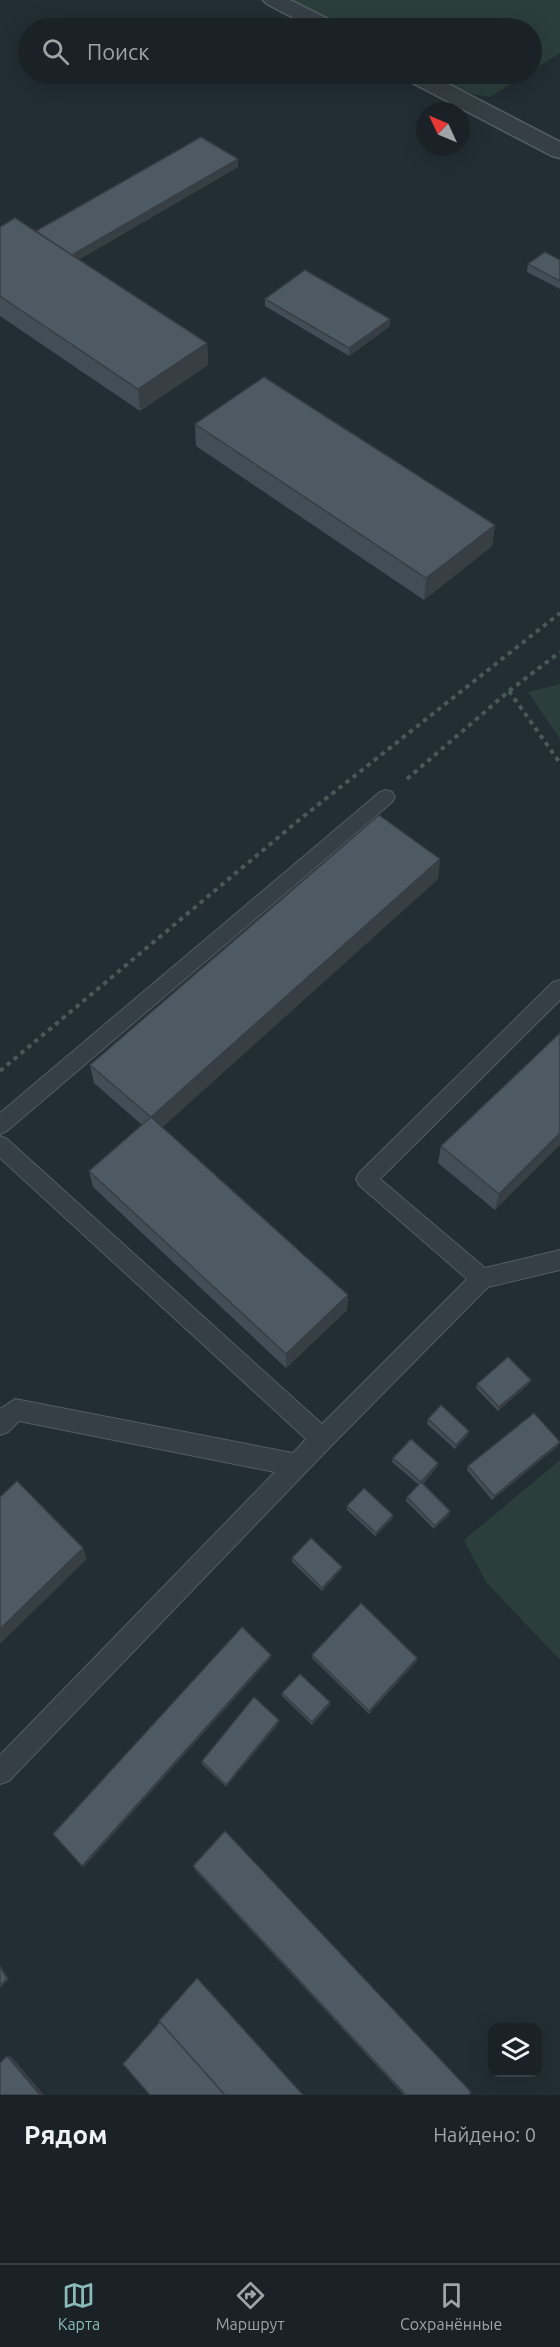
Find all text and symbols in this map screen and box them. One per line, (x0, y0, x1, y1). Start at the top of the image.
search box (18, 18, 542, 84)
icon: search (39, 35, 72, 68)
text: Поиск (87, 39, 150, 64)
north arrow (416, 102, 470, 156)
map controls (488, 2023, 542, 2077)
button: layers (488, 2023, 542, 2077)
text: Рядом (24, 2120, 108, 2149)
text: Найдено: 0 (433, 2123, 536, 2146)
tab: Карта (58, 2279, 100, 2333)
tab: Маршрут (216, 2279, 285, 2333)
tab: Сохранённые (400, 2279, 502, 2333)

